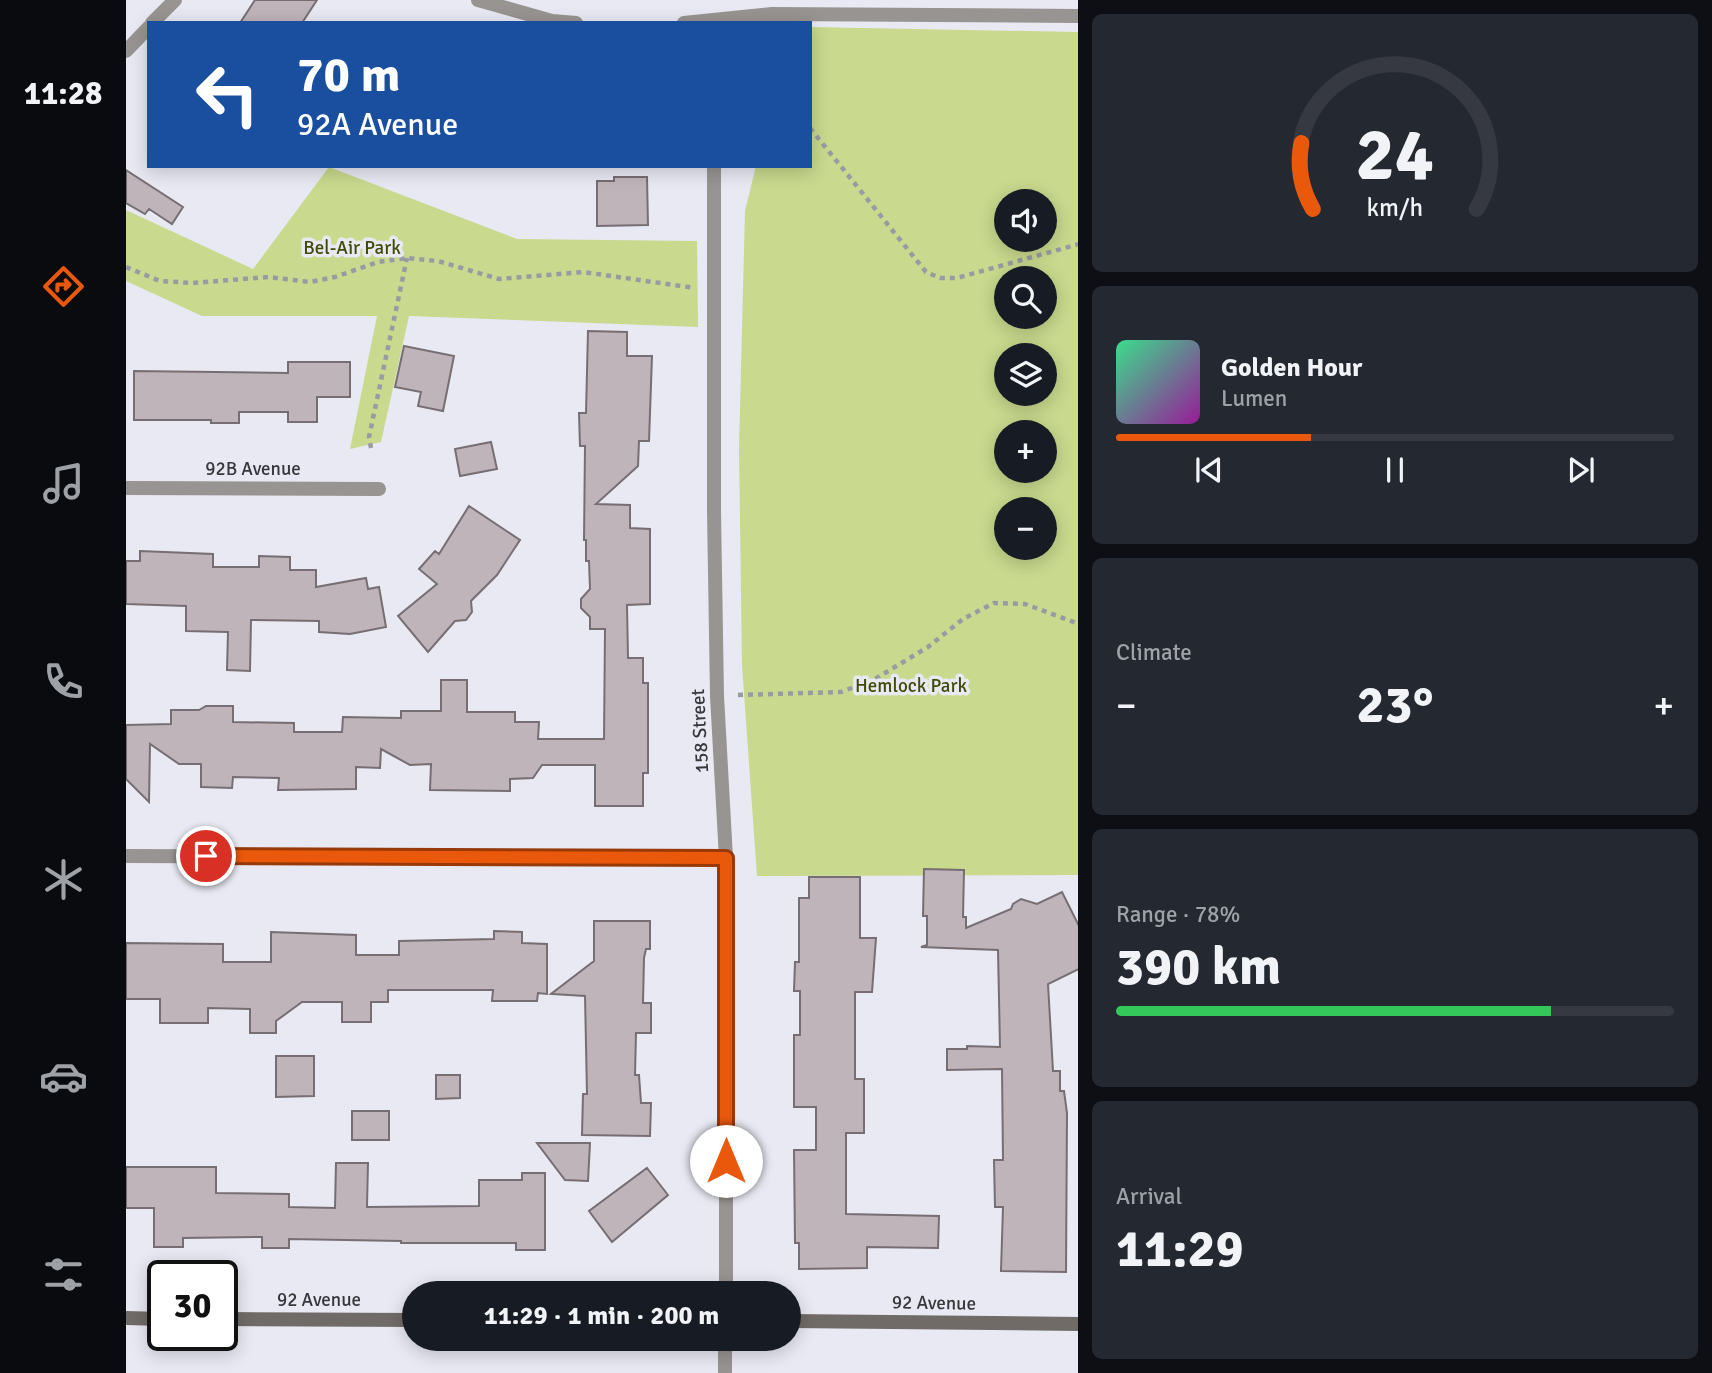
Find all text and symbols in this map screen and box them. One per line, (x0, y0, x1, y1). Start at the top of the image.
text: 70 m (297, 45, 400, 105)
icon: left (182, 49, 273, 140)
text: 11:28 (24, 74, 102, 113)
text: 92A Avenue (297, 105, 458, 144)
text: 24 (1356, 111, 1434, 200)
map controls (994, 189, 1057, 560)
button: sound (994, 189, 1057, 252)
text: km/h (1367, 192, 1423, 223)
park label: Bel-Air Park (303, 236, 401, 260)
icon: directions (39, 262, 88, 311)
button: search (994, 266, 1057, 329)
button: layers (994, 343, 1057, 406)
text: Golden Hour (1221, 352, 1362, 384)
text: Lumen (1221, 384, 1287, 413)
button: + (994, 420, 1057, 483)
icon: previous (1190, 451, 1228, 489)
icon: pause (1376, 451, 1414, 489)
icon: next (1562, 451, 1600, 489)
street label: 92B Avenue (205, 457, 301, 481)
icon: music (39, 459, 88, 508)
button: − (994, 497, 1057, 560)
text: Climate (1116, 638, 1192, 667)
icon: phone (39, 657, 88, 706)
text: 23° (1357, 673, 1433, 737)
park label: Hemlock Park (855, 674, 967, 698)
text: − (1116, 682, 1137, 729)
text: + (1653, 682, 1674, 729)
street label: 158 Street (686, 688, 714, 774)
pin (176, 826, 236, 886)
icon: arrive (187, 837, 225, 875)
icon: climate (39, 855, 88, 904)
text: Range · 78% (1116, 900, 1240, 929)
text: 390 km (1116, 935, 1281, 999)
icon: car (39, 1052, 88, 1101)
position arrow (689, 1124, 763, 1198)
text: Arrival (1116, 1182, 1182, 1211)
text: 11:29 (1116, 1217, 1244, 1281)
icon: filters (39, 1250, 88, 1299)
speed limit sign: 30 (147, 1260, 238, 1351)
street label: 92 Avenue (277, 1288, 361, 1312)
street label: 92 Avenue (892, 1290, 976, 1316)
text: 11:29 · 1 min · 200 m (484, 1300, 719, 1332)

